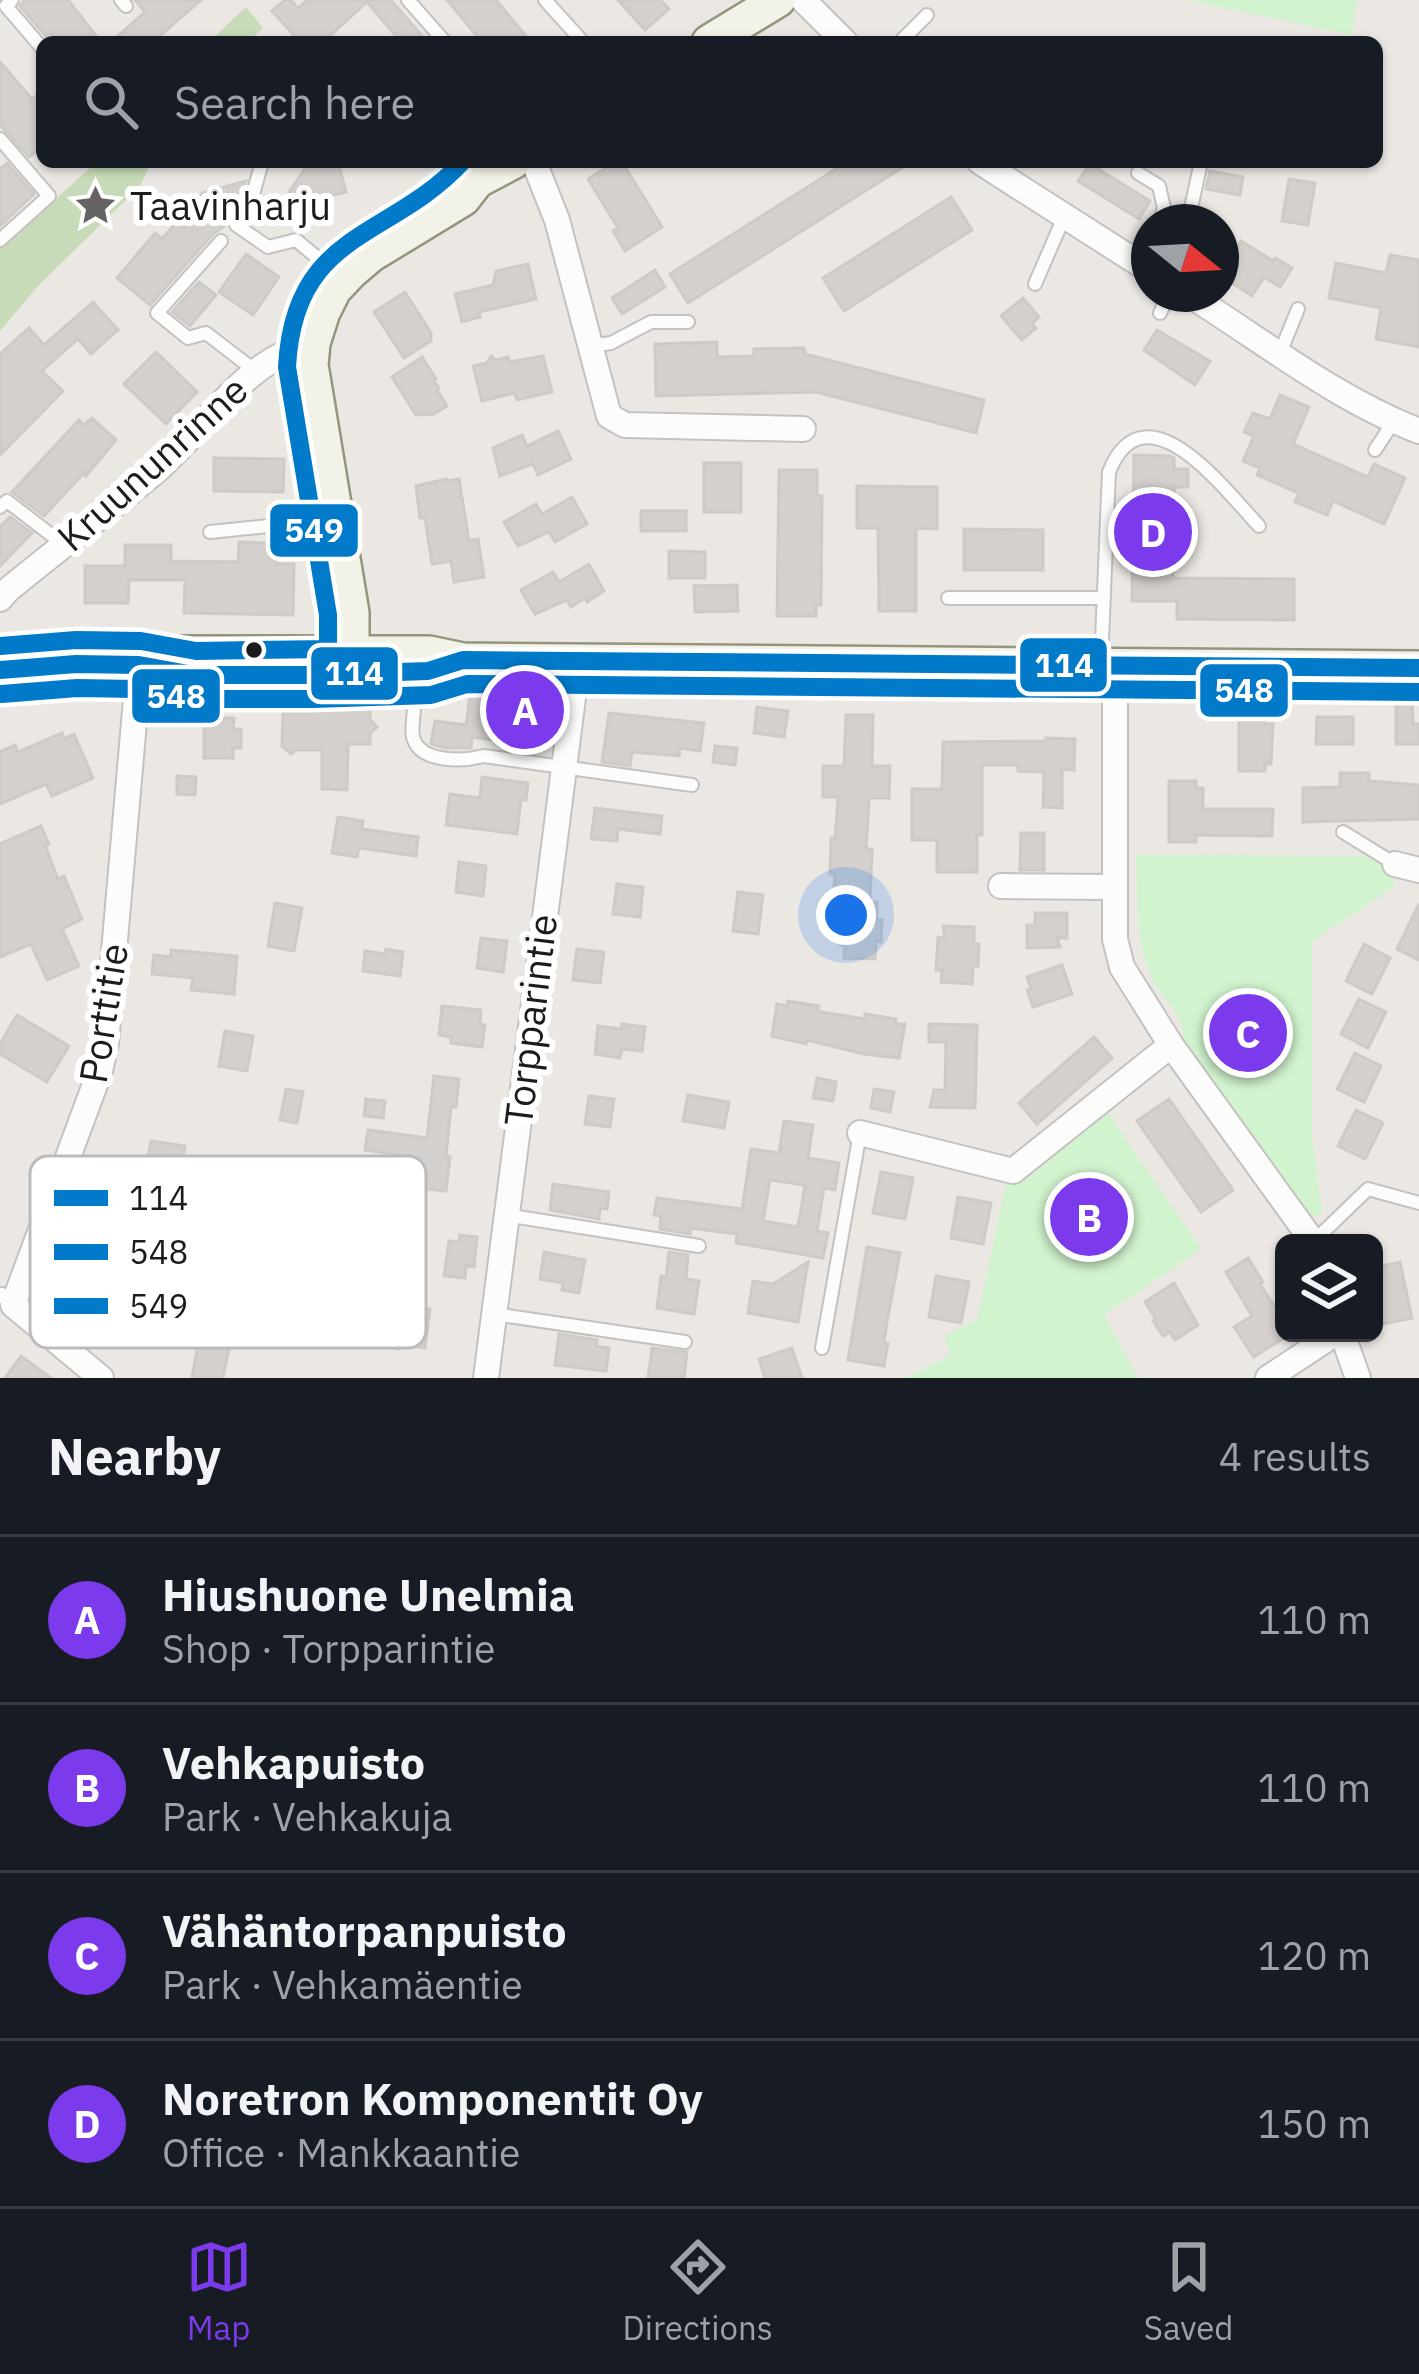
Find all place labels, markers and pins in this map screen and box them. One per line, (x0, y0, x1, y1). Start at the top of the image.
place label: Taavinharju (130, 180, 331, 231)
place icon: Taavinharju (73, 182, 119, 228)
pin: D (1114, 487, 1192, 577)
unlabelled marker (243, 639, 265, 661)
pin: A (486, 665, 564, 755)
pin: C (1209, 988, 1287, 1078)
pin: B (1050, 1172, 1128, 1262)

